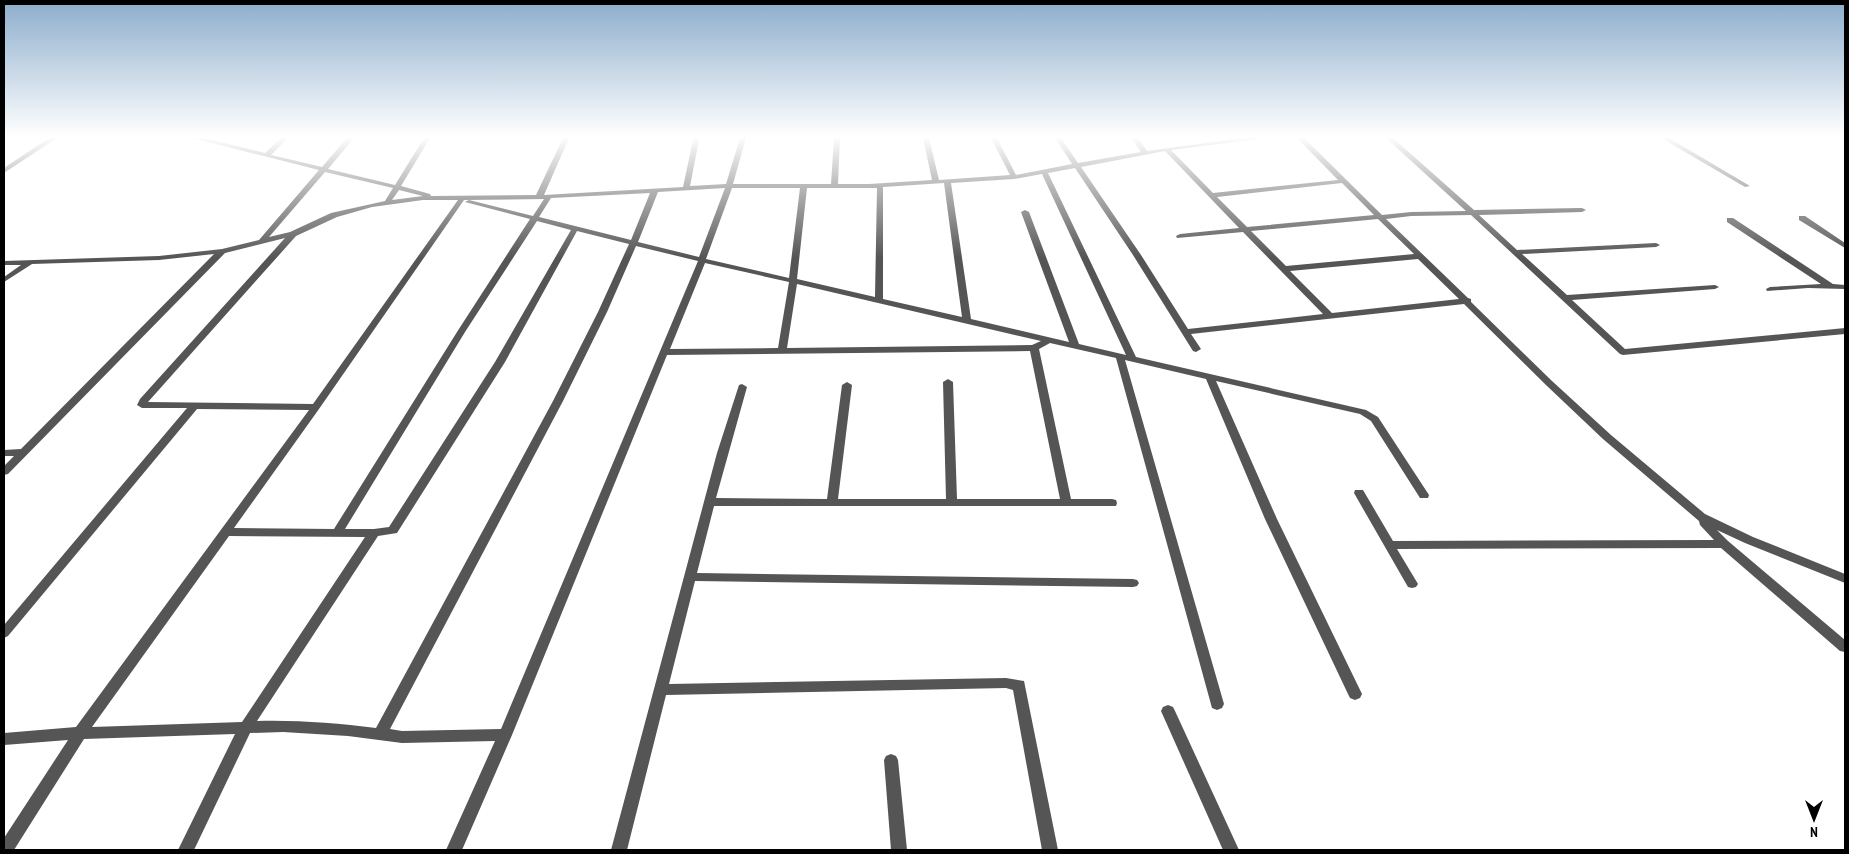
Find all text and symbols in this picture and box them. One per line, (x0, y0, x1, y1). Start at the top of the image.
north arrow (1789, 794, 1839, 844)
text: N (1810, 823, 1818, 841)

